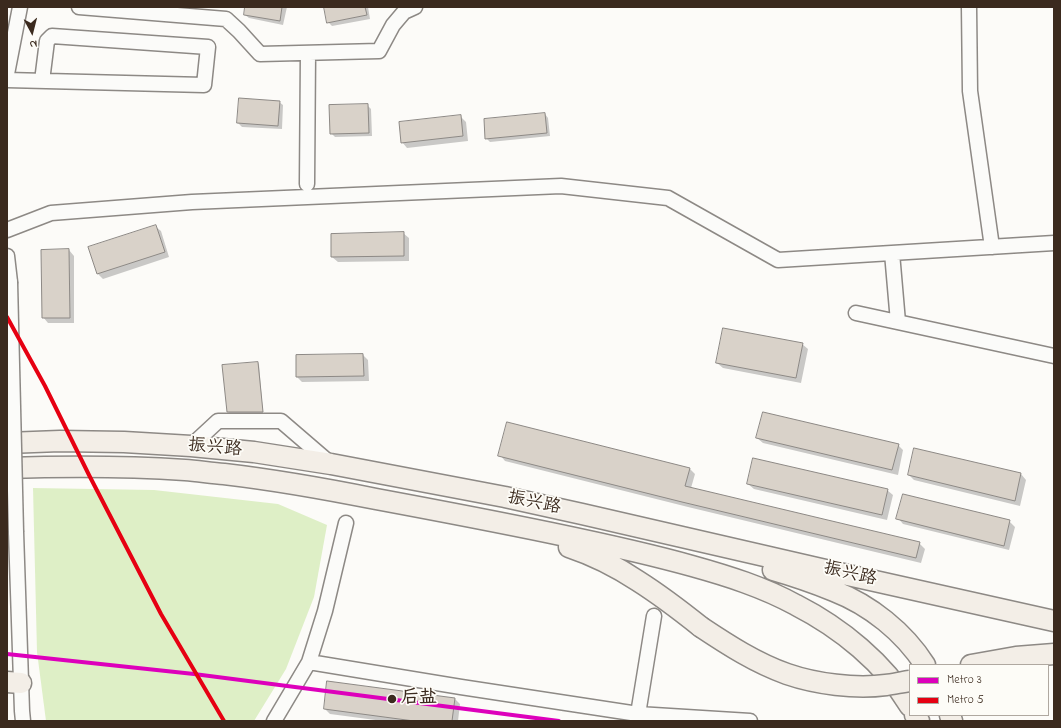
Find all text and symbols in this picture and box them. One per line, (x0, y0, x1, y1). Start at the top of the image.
north arrow (12, 12, 52, 52)
text: N (29, 36, 38, 52)
street label: 振兴路 (187, 436, 243, 462)
street label: 振兴路 (505, 488, 563, 520)
street label: 振兴路 (821, 558, 879, 592)
legend (909, 664, 1049, 716)
text: Metro 3 (947, 671, 982, 689)
place label: 后盐 (401, 688, 437, 710)
text: Metro 5 (947, 691, 984, 709)
marker: 后盐 (386, 693, 398, 705)

